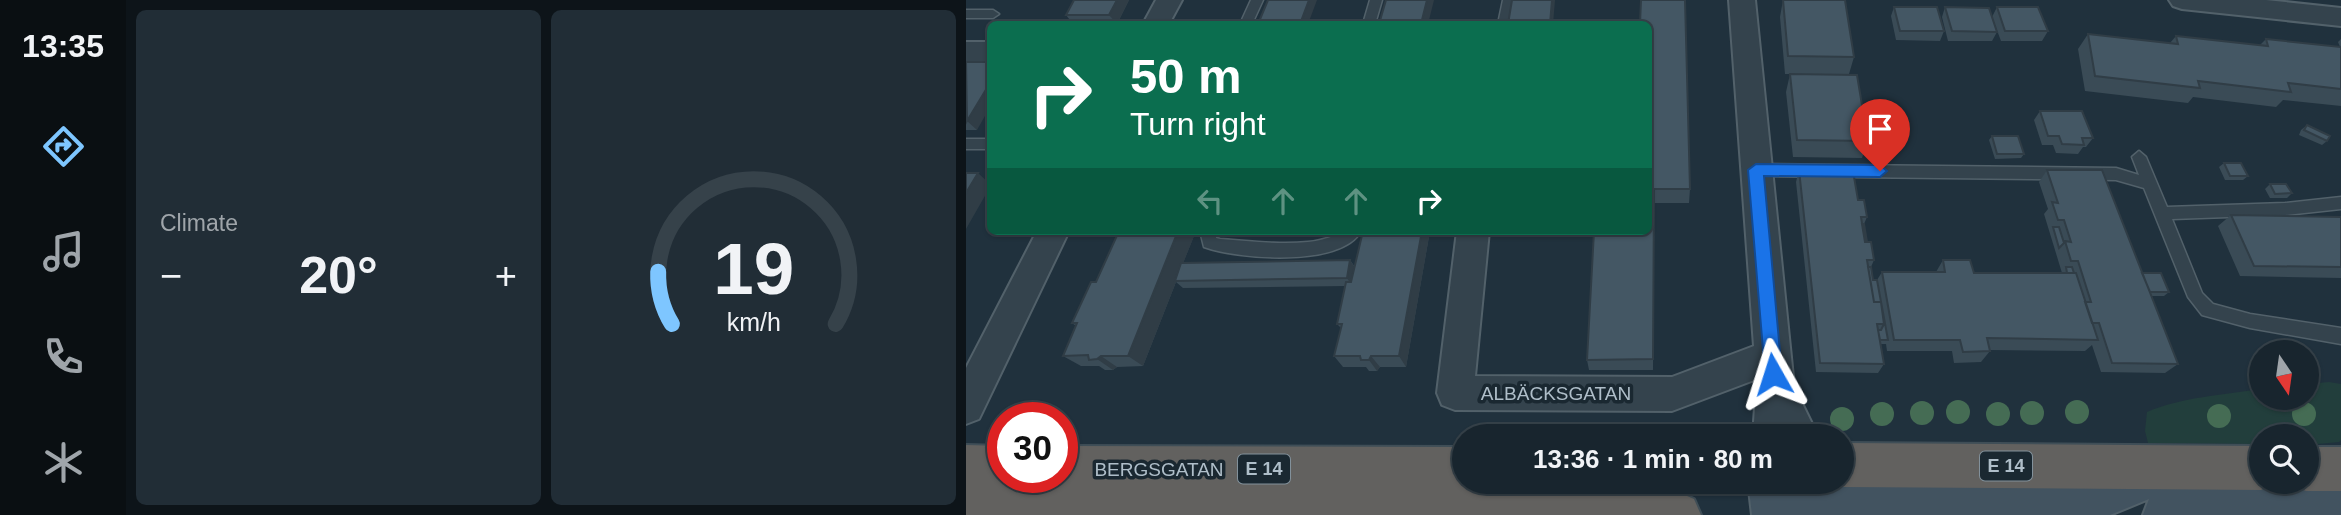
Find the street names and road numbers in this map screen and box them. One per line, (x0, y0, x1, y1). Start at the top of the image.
street label: ALBÄCKSGATAN (1481, 383, 1631, 404)
road number: E 14 (1980, 452, 2032, 480)
road number: E 14 (1238, 454, 1290, 484)
street label: BERGSGATAN (1094, 459, 1224, 480)

